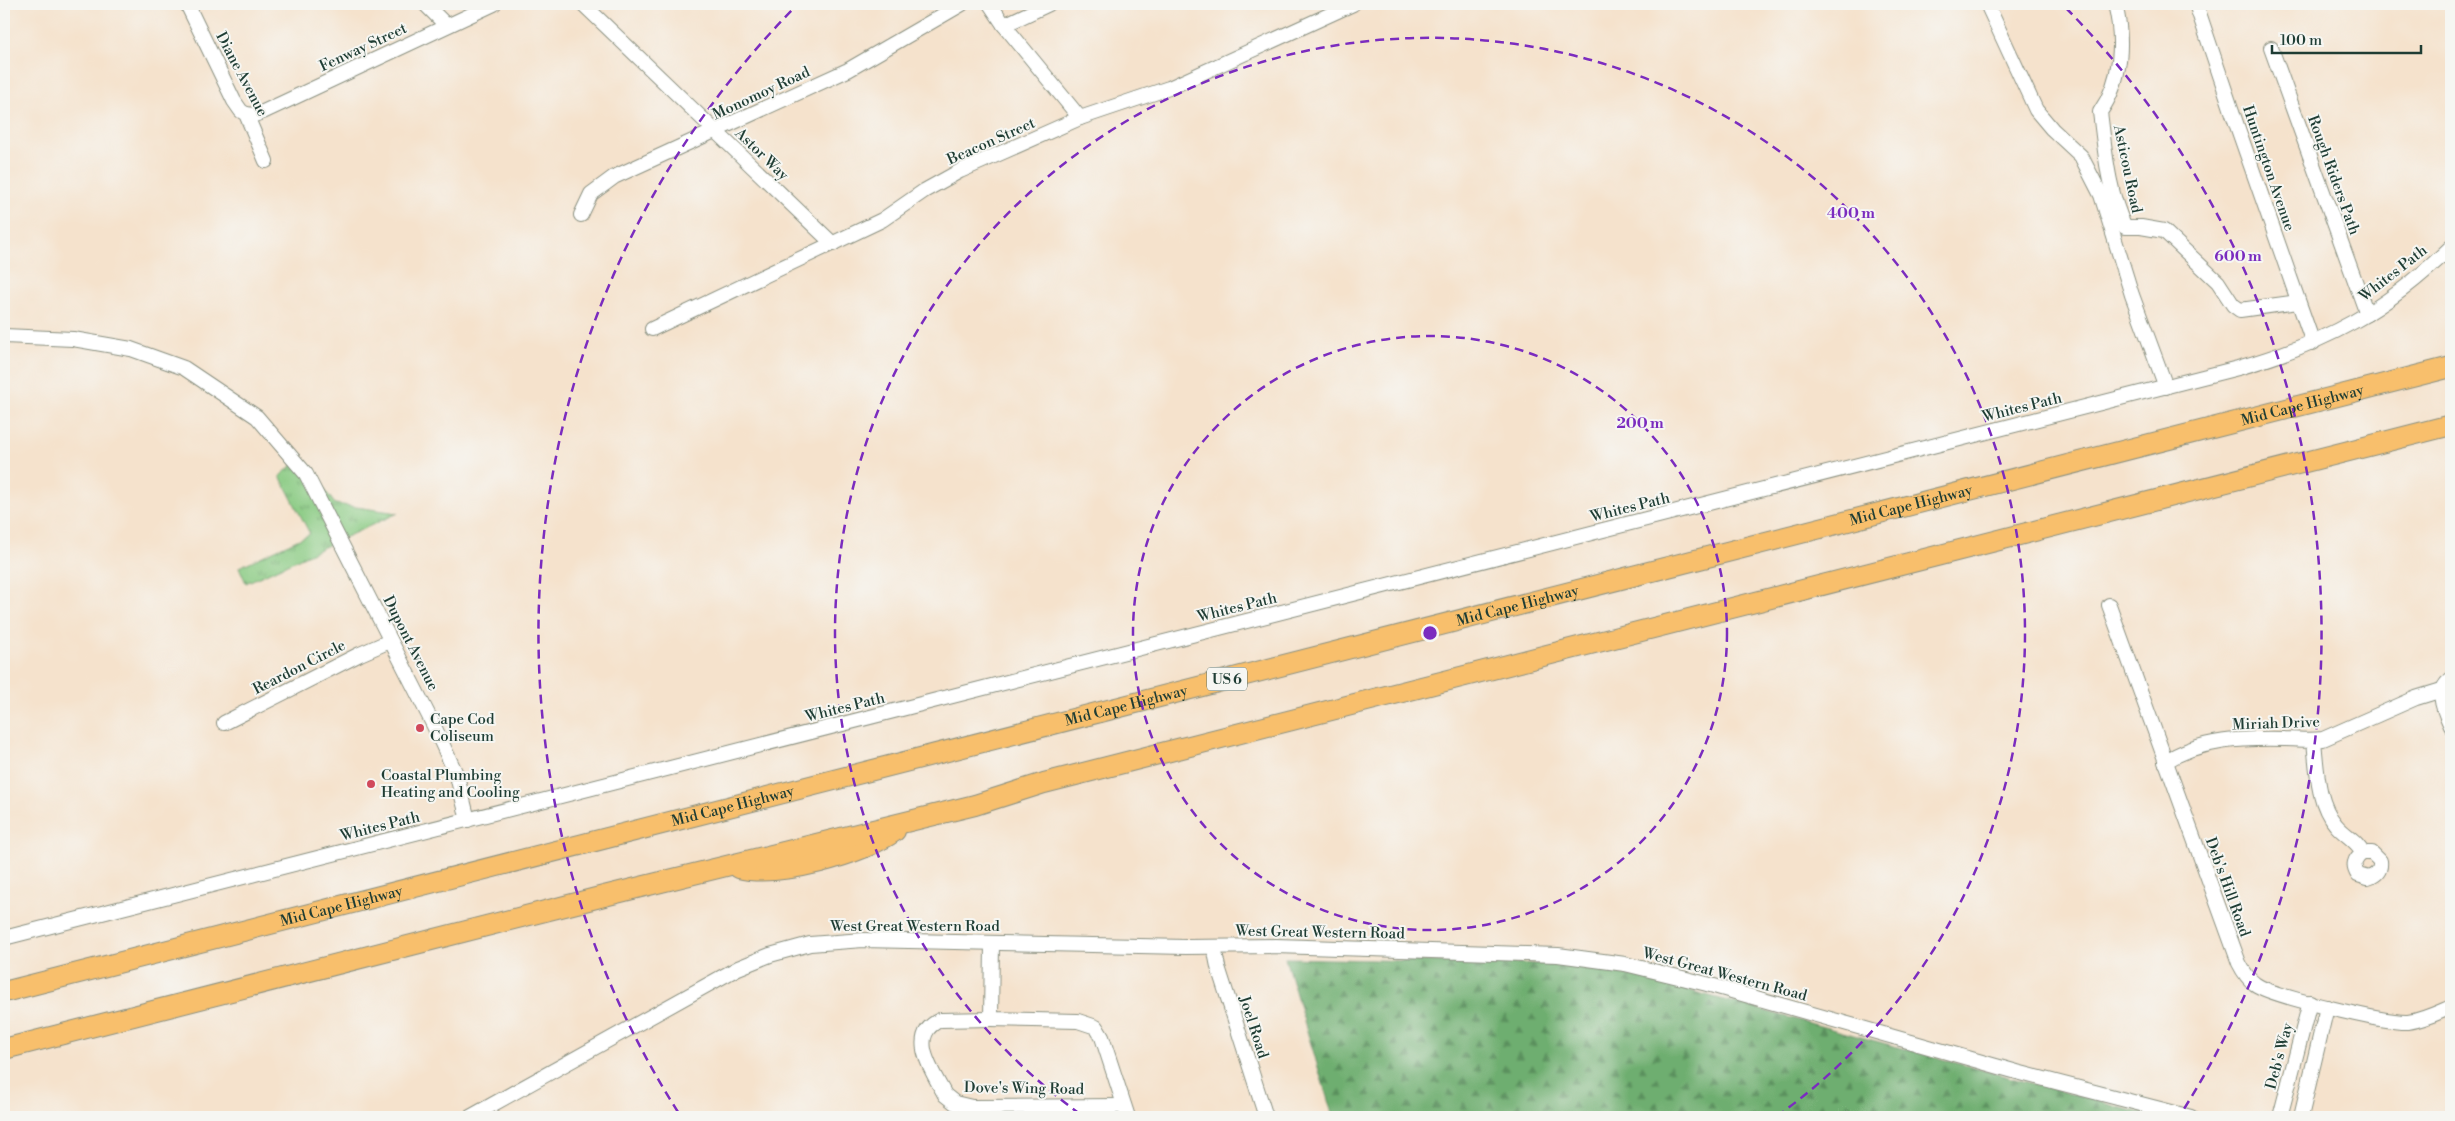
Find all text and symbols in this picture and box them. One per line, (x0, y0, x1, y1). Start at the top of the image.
street label: Fenway Street (316, 19, 411, 76)
scale bar (2272, 22, 2421, 54)
street label: Diane Avenue (211, 29, 272, 120)
text: 100 m (2280, 31, 2322, 50)
street label: Monomoy Road (709, 62, 813, 124)
street label: Huntington Avenue (2238, 103, 2299, 233)
street label: Beacon Street (943, 113, 1039, 170)
street label: Rough Riders Path (2303, 113, 2364, 238)
street label: Asticou Road (2109, 122, 2146, 215)
street label: Astor Way (730, 123, 793, 185)
text: 400 m (1827, 204, 1875, 223)
street label: Whites Path (2355, 241, 2431, 307)
text: 600 m (2214, 247, 2262, 266)
street label: Mid Cape Highway (2239, 381, 2366, 430)
street label: Whites Path (1979, 388, 2064, 427)
text: 200 m (1616, 414, 1664, 433)
street label: Mid Cape Highway (1848, 481, 1975, 530)
street label: Whites Path (1587, 488, 1672, 527)
street label: Mid Cape Highway (1454, 581, 1582, 631)
street label: Whites Path (1194, 588, 1279, 627)
street label: Dupont Avenue (378, 593, 443, 694)
centre of rings (1421, 624, 1439, 642)
street label: Reardon Circle (250, 636, 349, 699)
road number: US 6 (1207, 668, 1247, 691)
street label: Mid Cape Highway (1063, 681, 1190, 731)
street label: Whites Path (802, 688, 887, 727)
place label: Cape Cod Coliseum (430, 710, 495, 746)
street label: Miriah Drive (2232, 712, 2320, 735)
marker: Cape Cod Coliseum (414, 722, 426, 734)
place label: Coastal Plumbing Heating and Cooling (381, 766, 520, 802)
marker: Coastal Plumbing Heating and Cooling (365, 778, 377, 790)
street label: Mid Cape Highway (669, 781, 797, 831)
street label: Whites Path (337, 807, 422, 846)
street label: Deb's Hill Road (2201, 835, 2254, 940)
street label: Mid Cape Highway (278, 881, 405, 931)
street label: West Great Western Road (829, 917, 1000, 936)
street label: West Great Western Road (1234, 922, 1405, 943)
street label: West Great Western Road (1640, 943, 1810, 1006)
street label: Joel Road (1234, 992, 1273, 1061)
street label: Deb's Way (2261, 1020, 2298, 1092)
street label: Dove's Wing Road (964, 1078, 1085, 1099)

